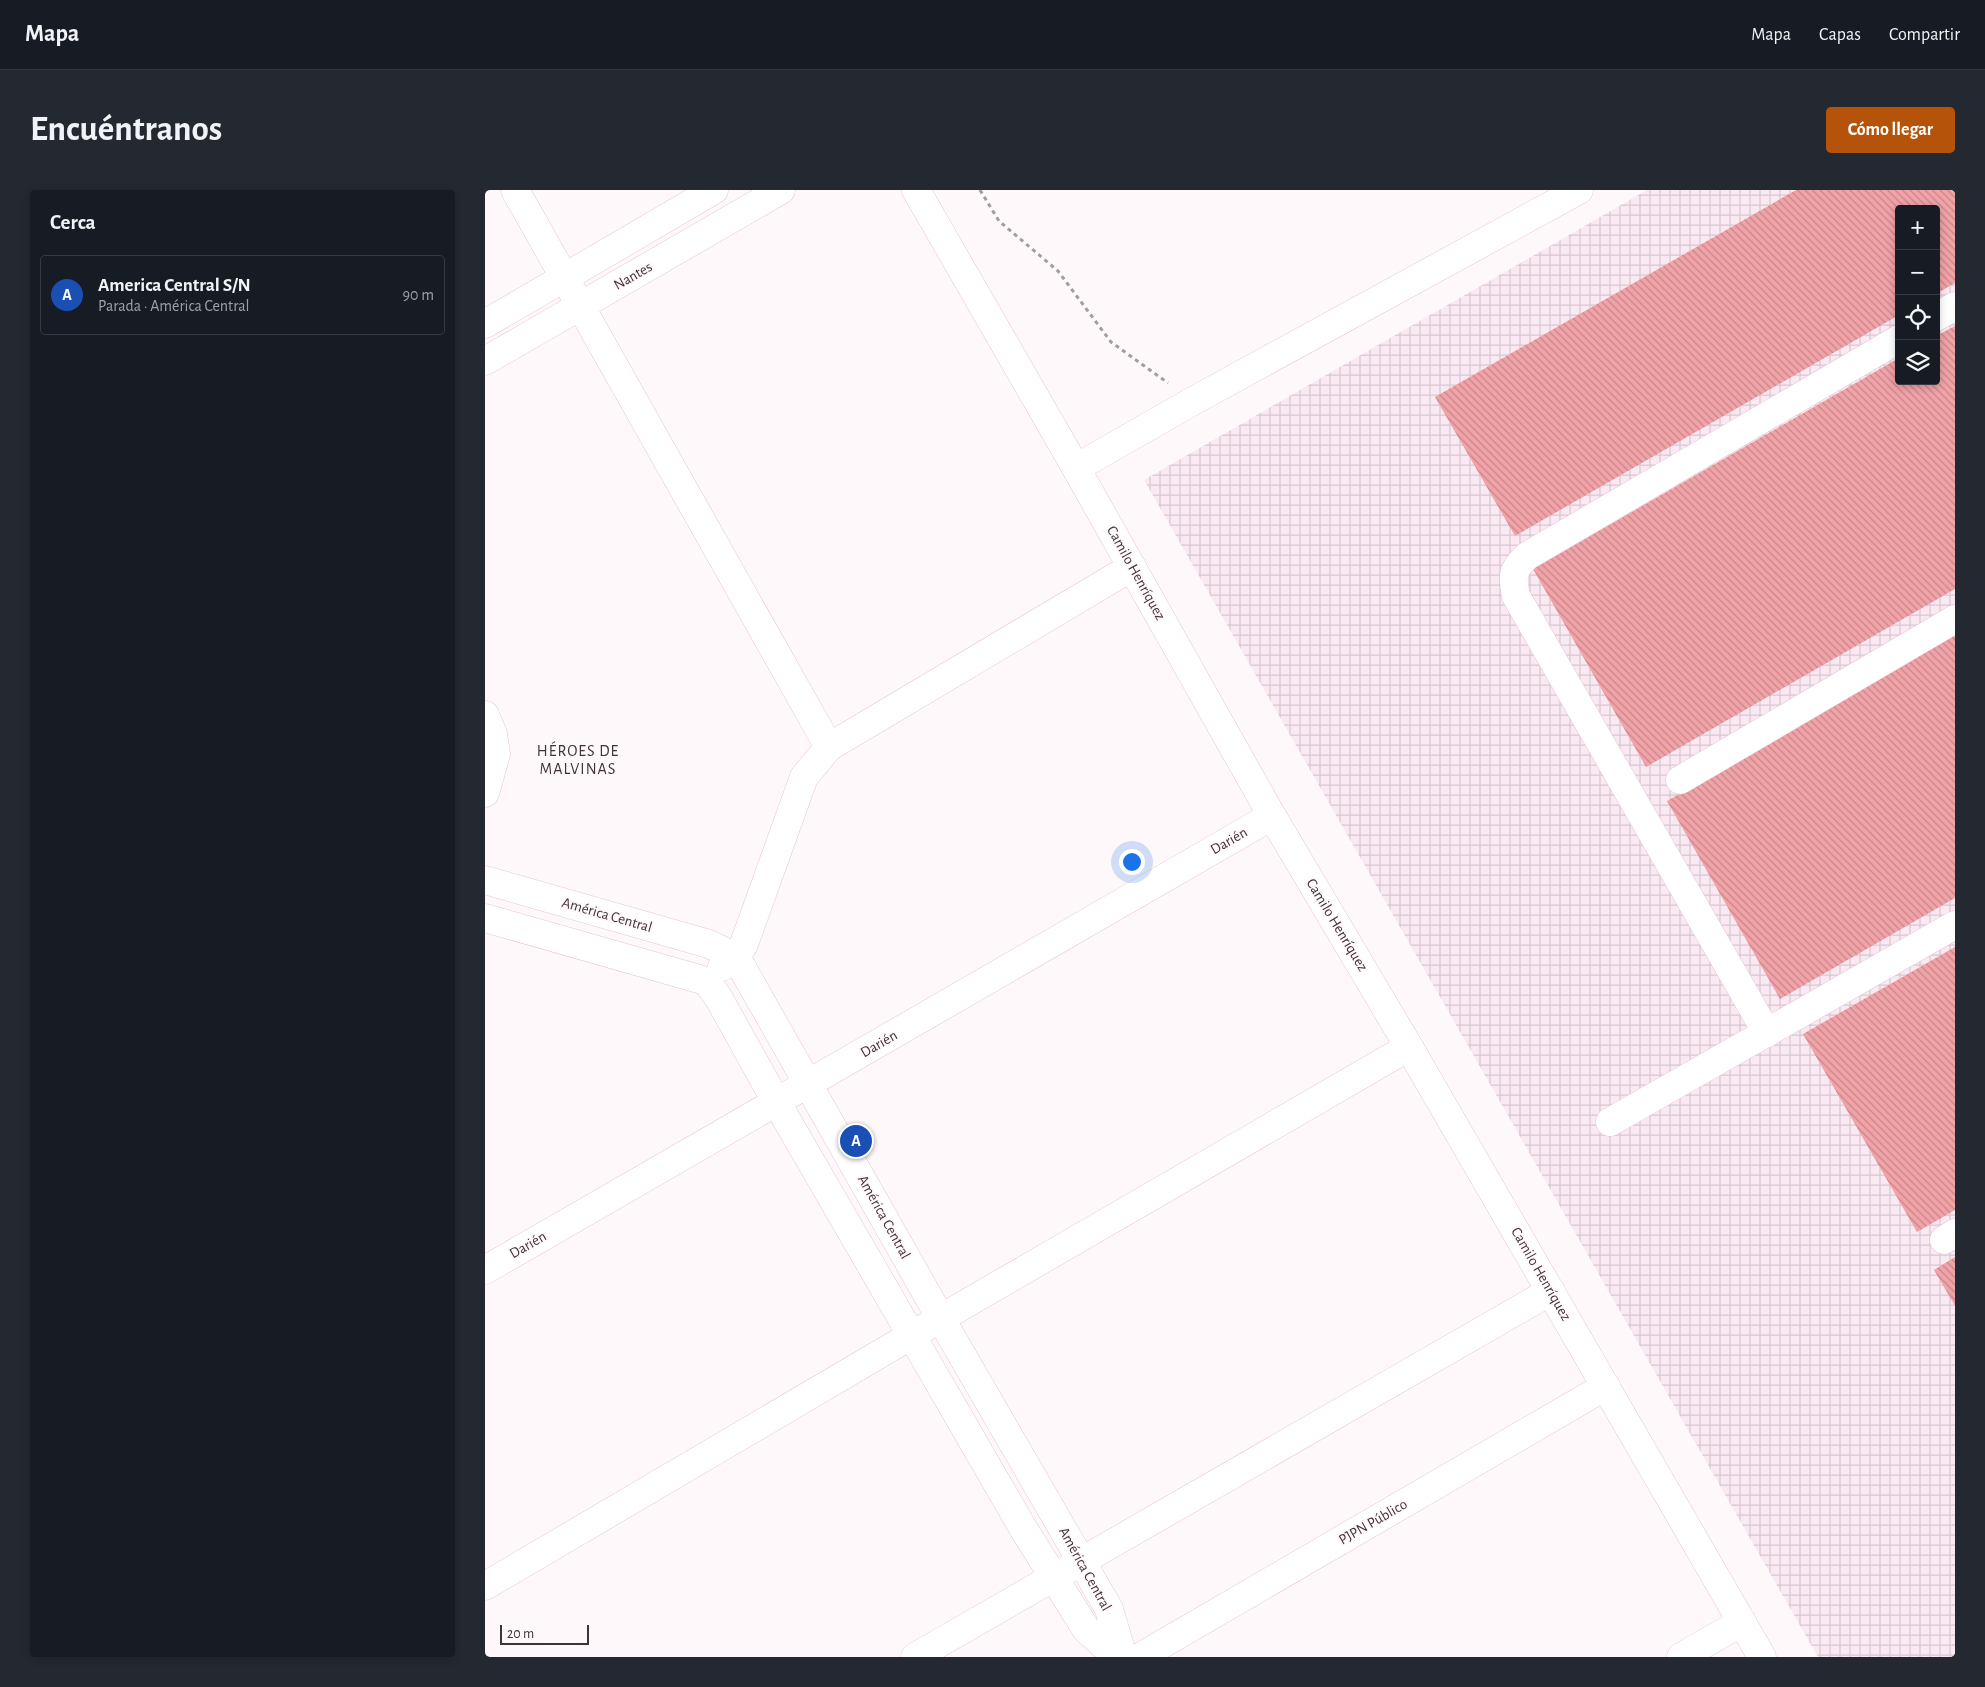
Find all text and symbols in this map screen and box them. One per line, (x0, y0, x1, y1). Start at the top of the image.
text: Mapa (25, 22, 79, 46)
text: Mapa (1751, 26, 1791, 44)
text: Capas (1819, 26, 1861, 44)
text: Compartir (1889, 26, 1960, 44)
button: Cómo llegar (1826, 107, 1955, 153)
text: Encuéntranos (30, 112, 222, 147)
map controls (1895, 205, 1940, 385)
button: + (1895, 205, 1940, 250)
text: Cerca (50, 212, 96, 233)
button: − (1895, 250, 1940, 295)
street label: Nantes (611, 259, 655, 293)
text: America Central S/N (98, 276, 251, 295)
text: A (62, 287, 72, 303)
text: 90 m (403, 287, 434, 303)
button: locate (1895, 295, 1940, 340)
text: Parada · América Central (98, 298, 250, 314)
button: layers (1895, 340, 1940, 385)
street label: Camilo Henríquez (1104, 523, 1168, 623)
district label: HÉROES DE MALVINAS (537, 741, 619, 777)
street label: Darién (1208, 825, 1250, 857)
your location (1119, 849, 1145, 875)
street label: Camilo Henríquez (1304, 876, 1370, 974)
street label: América Central (560, 895, 654, 935)
street label: Darién (858, 1028, 900, 1060)
pin: A (840, 1122, 872, 1160)
street label: América Central (855, 1173, 913, 1261)
street label: Camilo Henríquez (1508, 1225, 1574, 1323)
street label: Darién (507, 1229, 549, 1261)
street label: PJPN Público (1336, 1496, 1410, 1548)
street label: América Central (1056, 1525, 1114, 1613)
scale bar (500, 1622, 589, 1645)
text: 20 m (507, 1627, 534, 1641)

